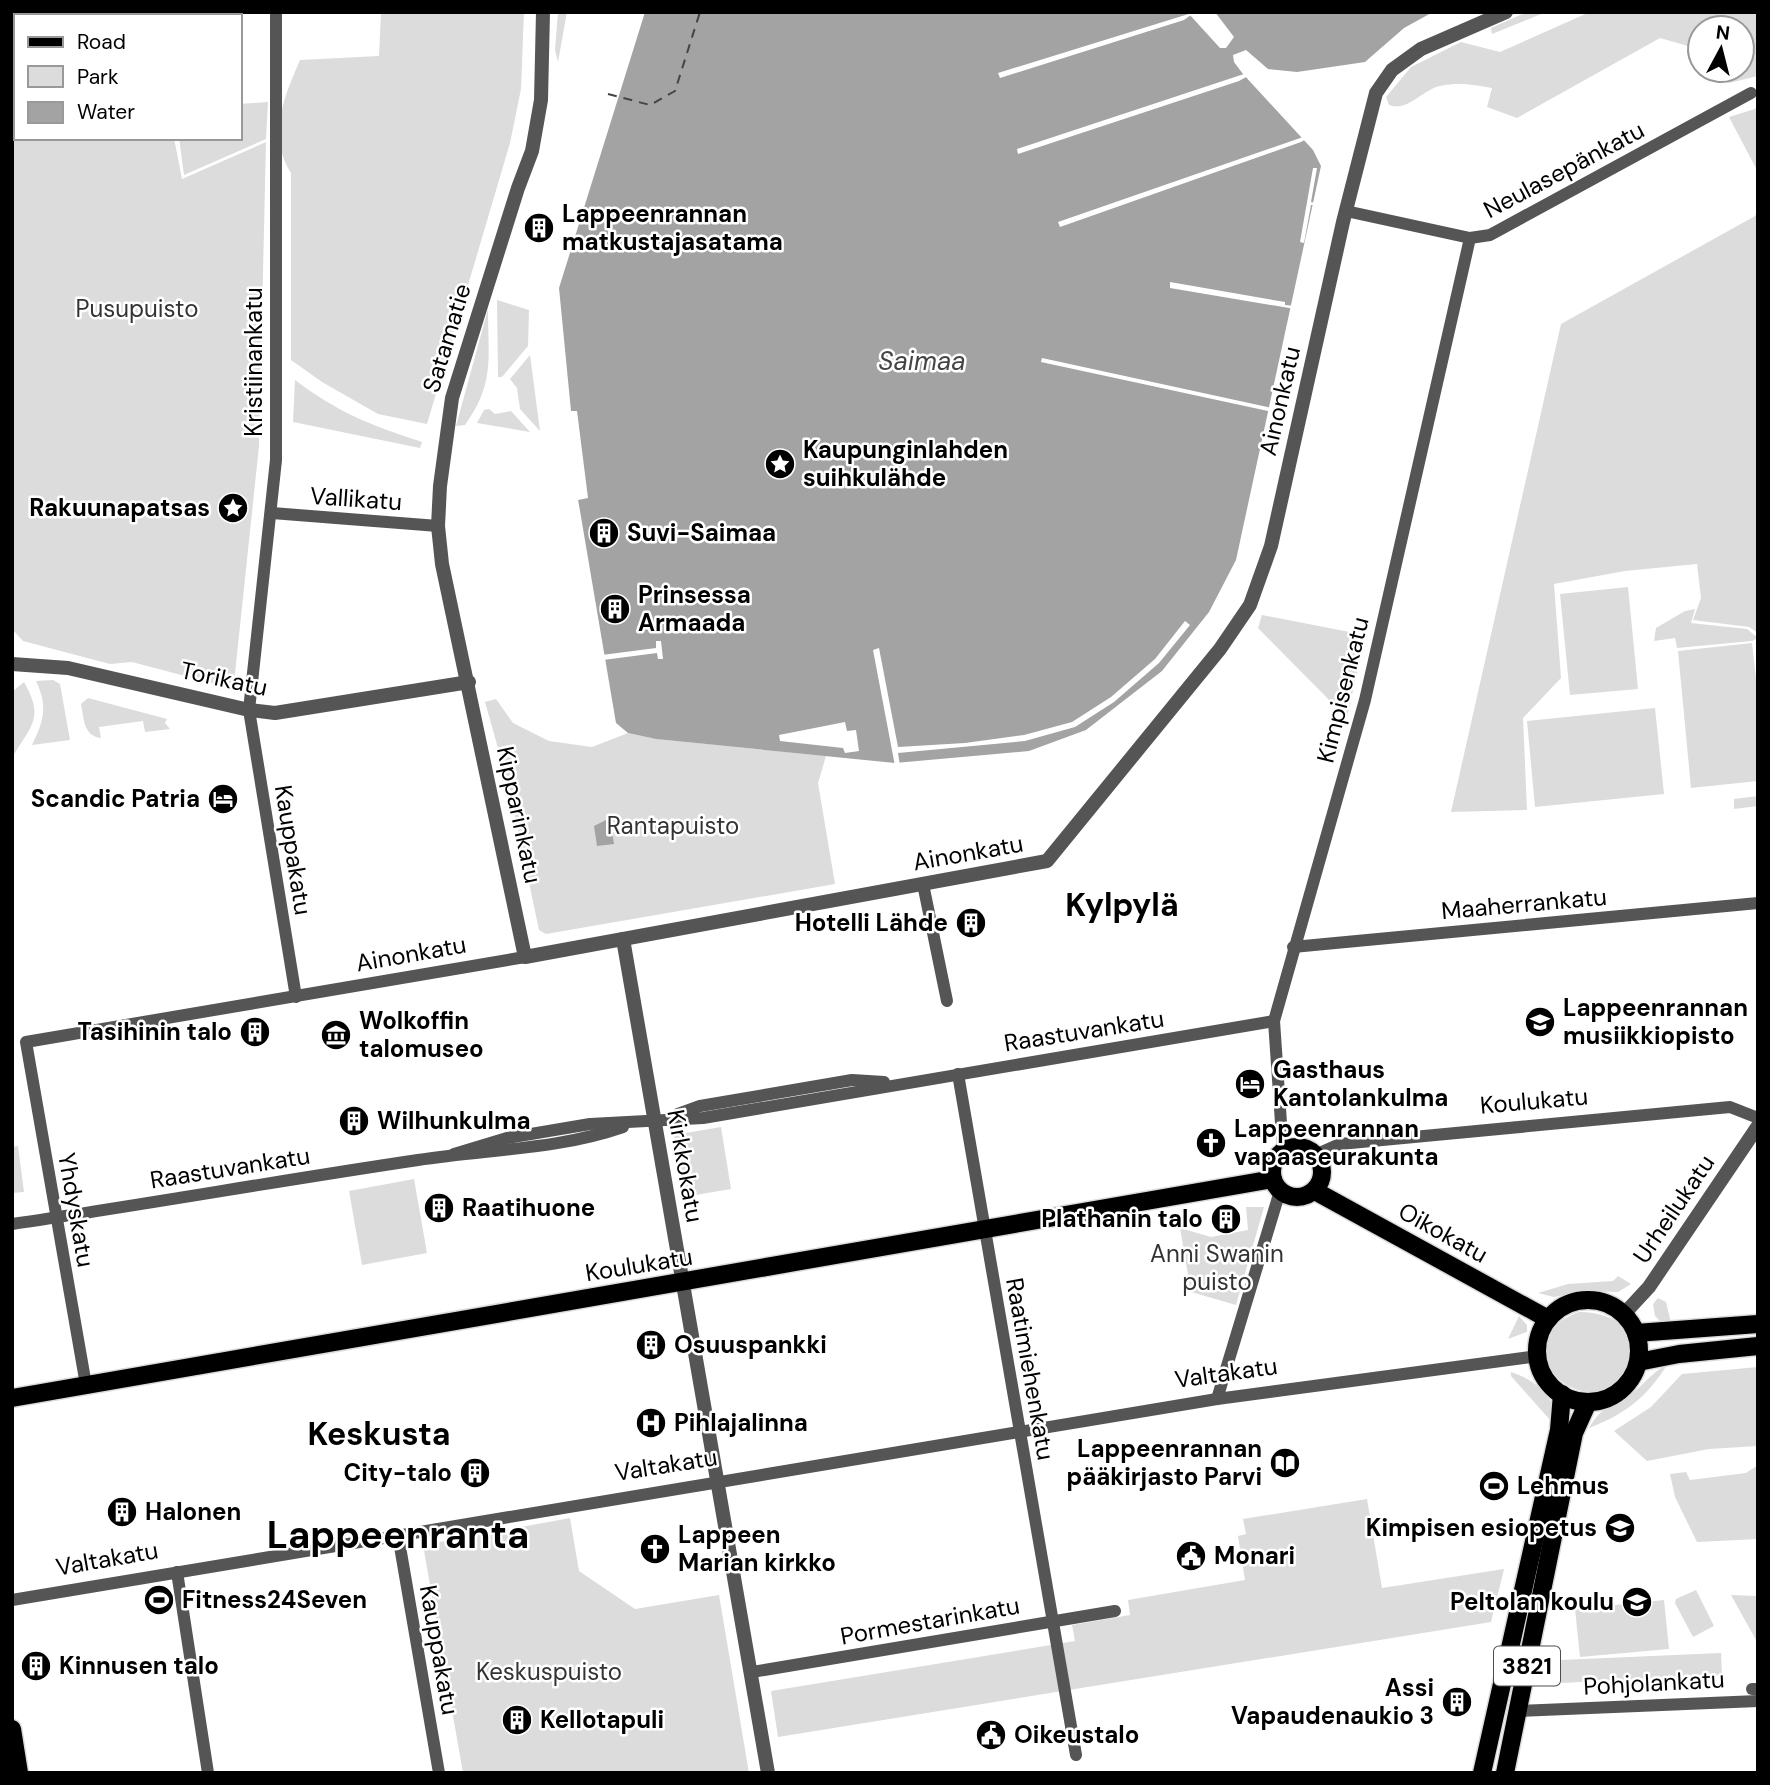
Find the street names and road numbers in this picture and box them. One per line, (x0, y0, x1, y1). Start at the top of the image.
street label: Neulasepänkatu (1478, 114, 1650, 225)
street label: Satamatie (415, 280, 478, 396)
street label: Kristiinankatu (238, 287, 269, 437)
street label: Ainonkatu (1252, 343, 1307, 459)
street label: Vallikatu (309, 480, 403, 517)
street label: Kimpisenkatu (1309, 614, 1376, 766)
street label: Torikatu (178, 654, 270, 703)
street label: Kipparinkatu (490, 744, 549, 886)
street label: Kauppakatu (268, 783, 319, 917)
street label: Ainonkatu (910, 828, 1025, 877)
street label: Maaherrankatu (1440, 881, 1608, 926)
street label: Ainonkatu (353, 929, 468, 978)
street label: Raastuvankatu (1002, 1003, 1166, 1058)
street label: Koulukatu (1479, 1080, 1589, 1121)
street label: Kirkkokatu (660, 1107, 711, 1225)
street label: Raastuvankatu (148, 1140, 312, 1195)
street label: Urheilukatu (1626, 1148, 1721, 1269)
street label: Yhdyskatu (51, 1150, 102, 1269)
street label: Oikokatu (1393, 1195, 1493, 1270)
street label: Koulukatu (583, 1241, 695, 1288)
street label: Raatimiehenkatu (999, 1275, 1062, 1463)
street label: Valtakatu (1173, 1350, 1279, 1395)
street label: Valtakatu (612, 1441, 719, 1488)
street label: Valtakatu (53, 1534, 161, 1583)
street label: Kauppakatu (413, 1583, 466, 1717)
street label: Pormestarinkatu (838, 1589, 1022, 1652)
road number: 3821 (1494, 1646, 1560, 1686)
street label: Pohjolankatu (1583, 1663, 1725, 1702)

